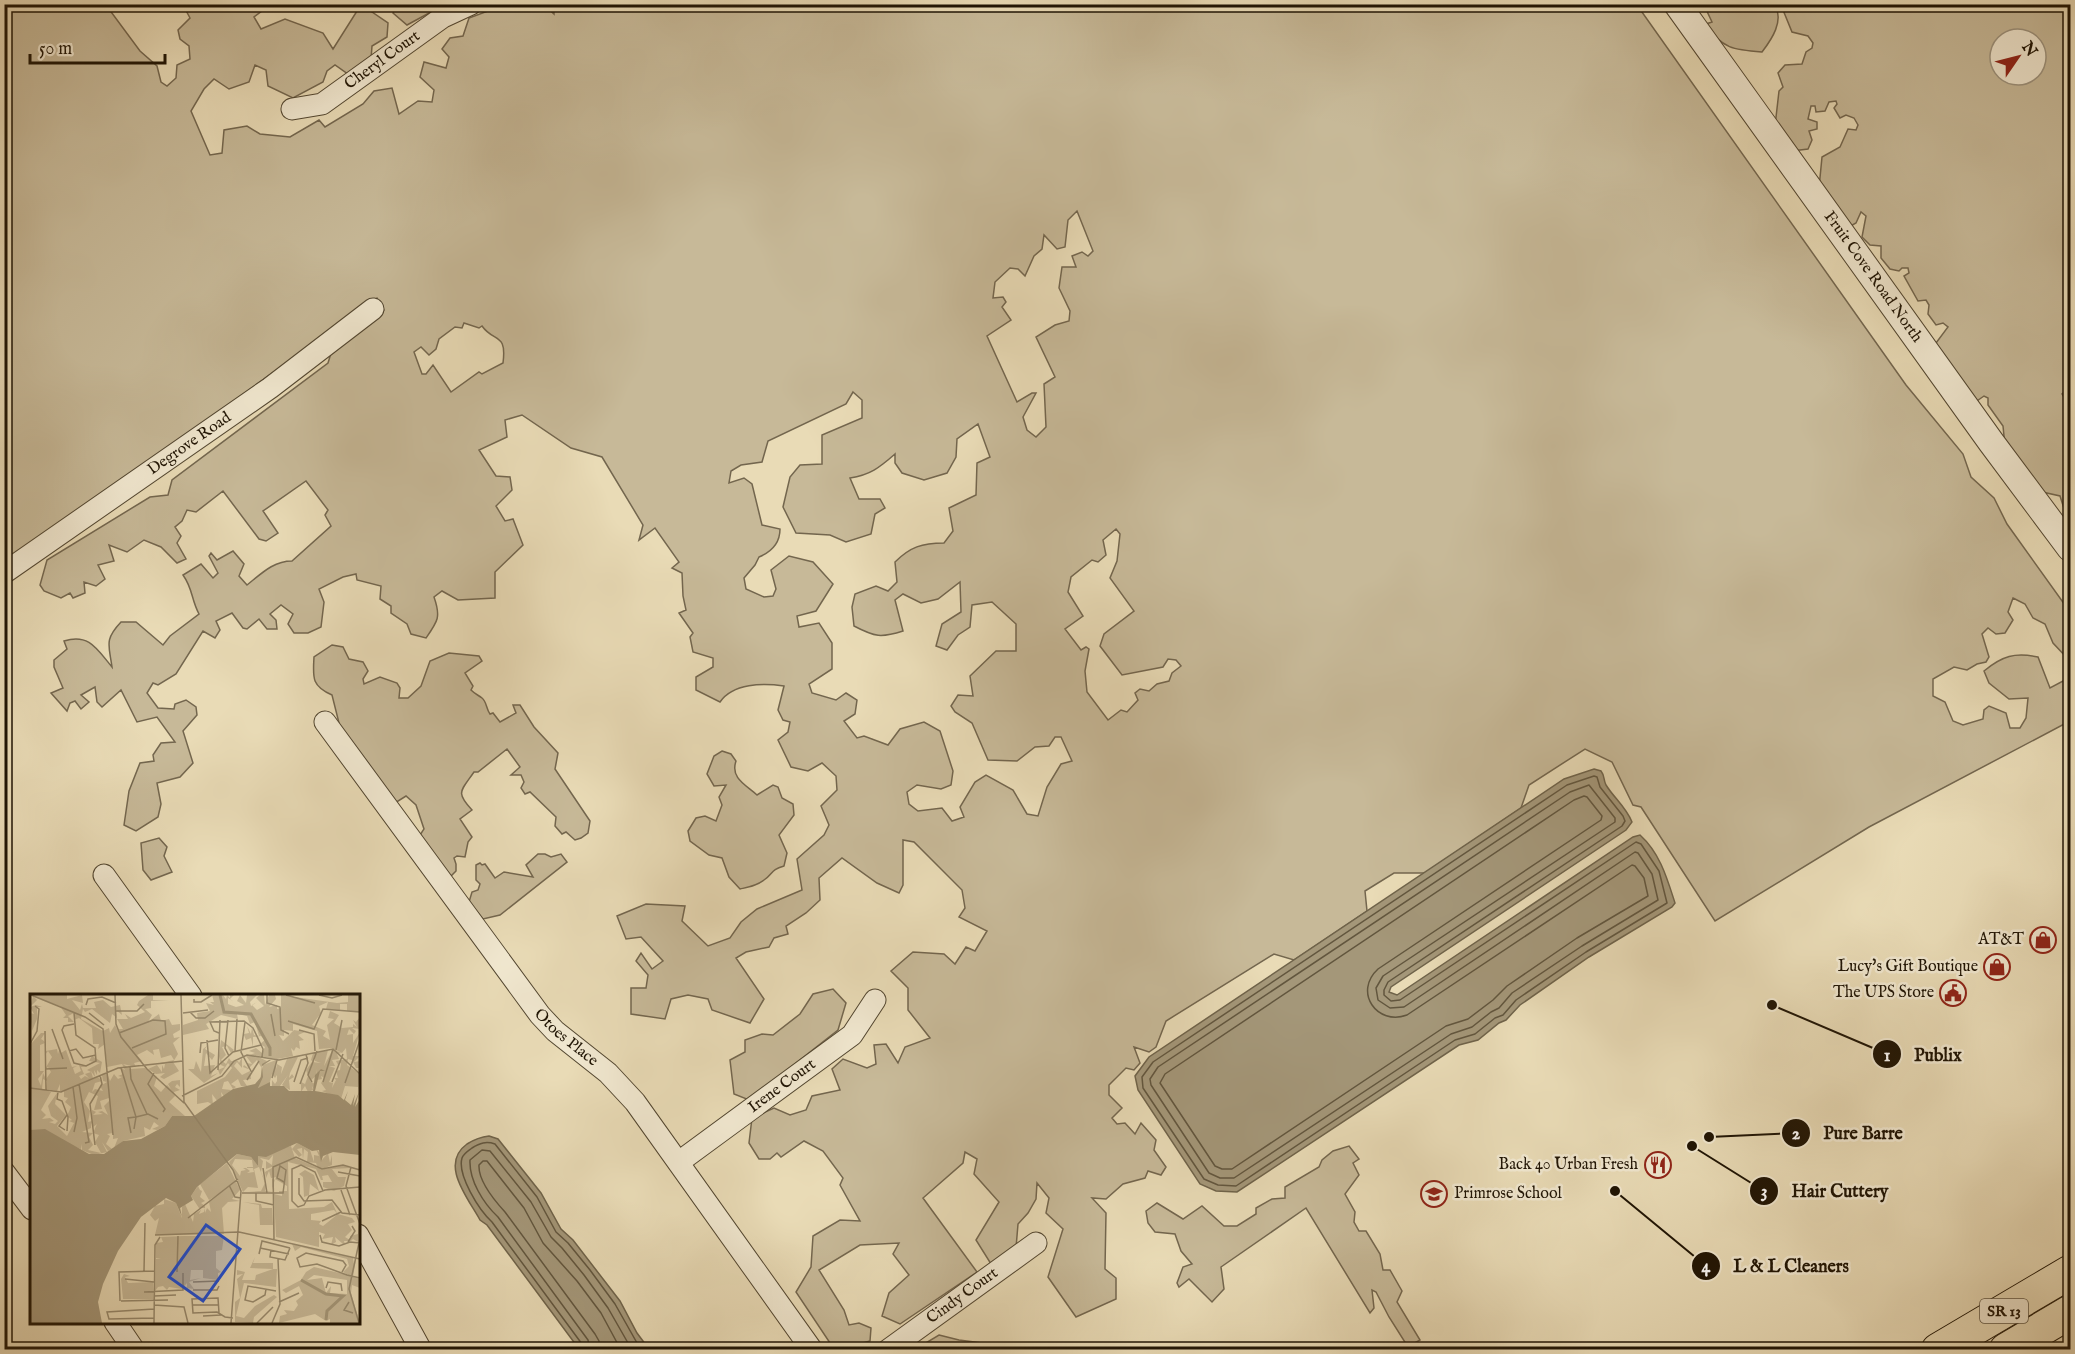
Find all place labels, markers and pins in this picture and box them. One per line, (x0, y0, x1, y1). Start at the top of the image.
shop icon: AT&T (2028, 925, 2058, 955)
place label: AT&T (1977, 930, 2024, 950)
shop icon: Lucy's Gift Boutique (1982, 952, 2012, 982)
place label: Lucy's Gift Boutique (1838, 957, 1978, 977)
public building icon: The UPS Store (1938, 978, 1968, 1008)
place label: The UPS Store (1833, 983, 1934, 1003)
callout: Publix (1872, 1036, 1974, 1072)
callout: Pure Barre (1781, 1115, 1915, 1151)
restaurant icon: Back 40 Urban Fresh (1643, 1150, 1673, 1180)
place label: Back 40 Urban Fresh (1499, 1155, 1638, 1175)
callout: Hair Cuttery (1749, 1173, 1900, 1209)
school or university icon: Primrose School (1419, 1179, 1449, 1209)
place label: Primrose School (1454, 1184, 1562, 1204)
callout: L & L Cleaners (1691, 1248, 1861, 1284)

